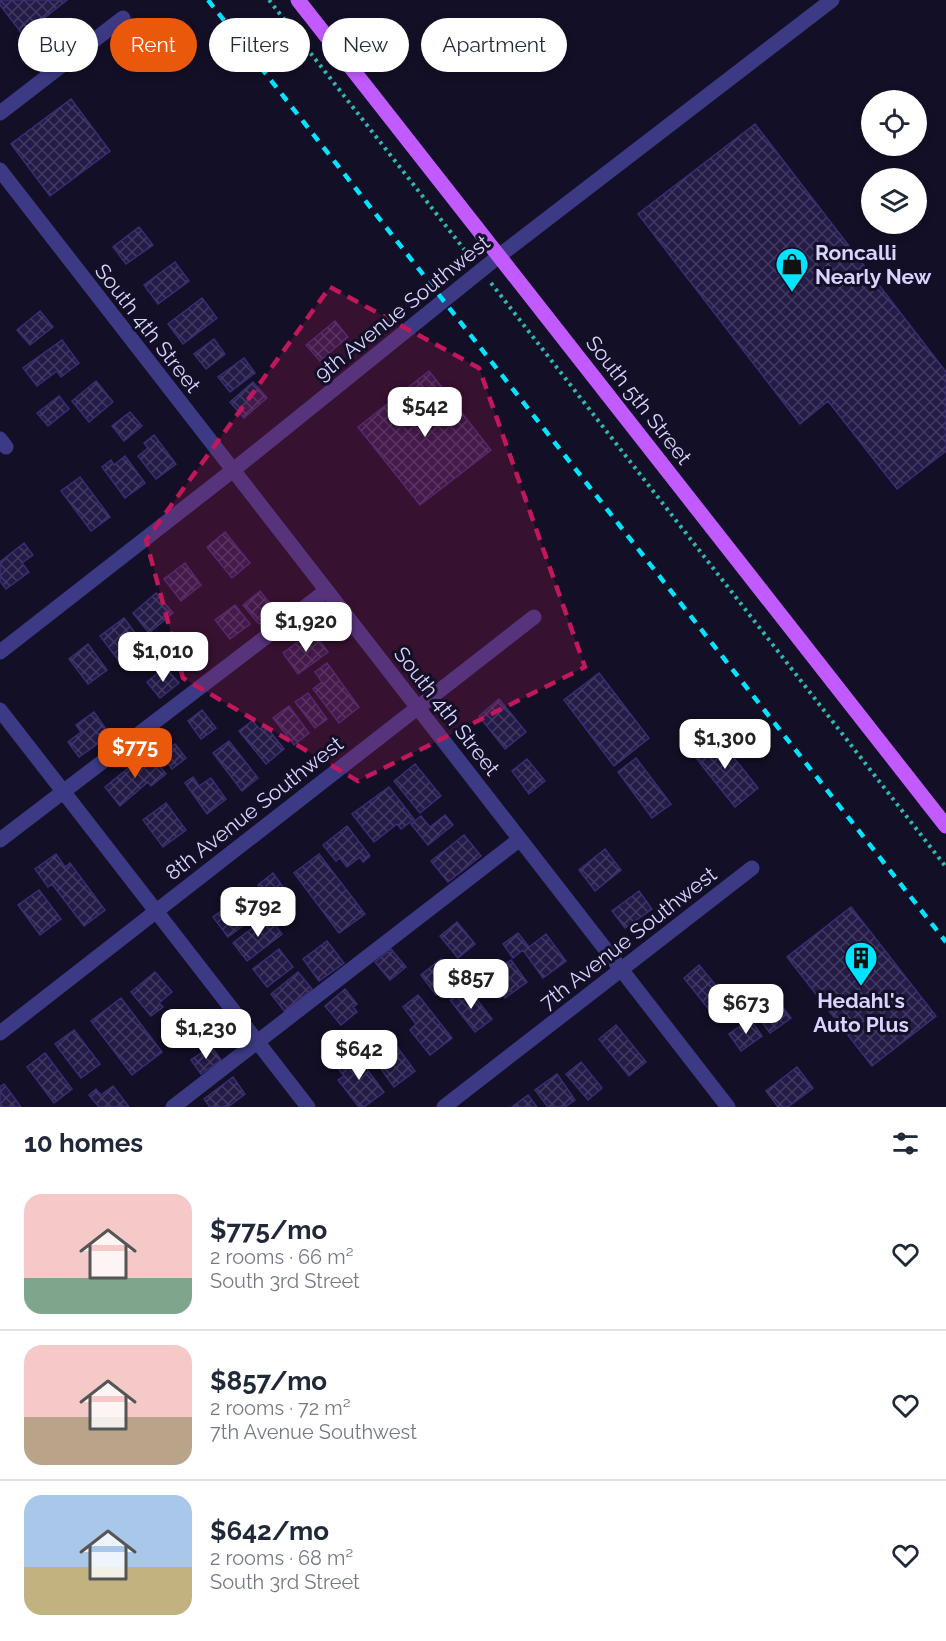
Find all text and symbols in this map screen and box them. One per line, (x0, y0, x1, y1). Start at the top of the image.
chip: Buy (18, 18, 98, 72)
chip: Rent (110, 18, 197, 72)
chip: Filters (209, 18, 310, 72)
chip: New (322, 18, 409, 72)
chip: Apartment (421, 18, 567, 72)
map controls (861, 90, 927, 234)
button: locate (861, 90, 927, 156)
button: layers (861, 168, 927, 234)
street label: 9th Avenue Southwest (309, 230, 495, 386)
place label: Roncalli Nearly New (815, 240, 932, 289)
shop icon: Roncalli Nearly New (774, 246, 810, 293)
street label: South 4th Street (90, 259, 206, 397)
street label: South 5th Street (581, 331, 697, 469)
pin: $542 (389, 387, 461, 438)
text: $542 (402, 394, 448, 418)
pin: $1,920 (257, 602, 355, 653)
text: $1,920 (275, 609, 337, 633)
pin: $1,010 (114, 632, 212, 683)
text: $1,010 (132, 639, 194, 663)
street label: South 4th Street (389, 642, 505, 780)
pin: $1,300 (676, 719, 774, 770)
text: $1,300 (694, 726, 756, 750)
pin: $775 (99, 728, 171, 779)
street label: 8th Avenue Southwest (160, 731, 348, 885)
text: $775 (112, 735, 158, 759)
street label: 7th Avenue Southwest (535, 861, 721, 1015)
pin: $792 (222, 887, 294, 938)
text: $792 (235, 894, 281, 918)
building icon: Hedahl's Auto Plus (843, 940, 879, 987)
pin: $857 (435, 959, 507, 1010)
text: $857 (447, 966, 495, 990)
pin: $673 (710, 984, 782, 1035)
place label: Hedahl's Auto Plus (813, 988, 909, 1037)
text: $673 (722, 991, 770, 1015)
pin: $1,230 (157, 1009, 255, 1060)
text: $1,230 (175, 1016, 237, 1040)
pin: $642 (323, 1030, 395, 1081)
text: $642 (335, 1037, 383, 1061)
icon: filters (889, 1127, 922, 1160)
text: 10 homes (24, 1128, 143, 1158)
text: $775/mo (210, 1215, 327, 1245)
icon: home (72, 1218, 144, 1290)
icon: heart (889, 1238, 922, 1271)
text: 2 rooms · 66 m² (210, 1245, 353, 1269)
text: South 3rd Street (210, 1269, 360, 1293)
text: $857/mo (210, 1366, 327, 1396)
icon: home (72, 1369, 144, 1441)
icon: heart (889, 1389, 922, 1422)
text: 2 rooms · 72 m² (210, 1396, 350, 1420)
text: 7th Avenue Southwest (210, 1420, 417, 1444)
text: $642/mo (210, 1516, 329, 1546)
icon: home (72, 1519, 144, 1591)
icon: heart (889, 1539, 922, 1572)
text: 2 rooms · 68 m² (210, 1546, 353, 1570)
text: South 3rd Street (210, 1570, 360, 1594)

